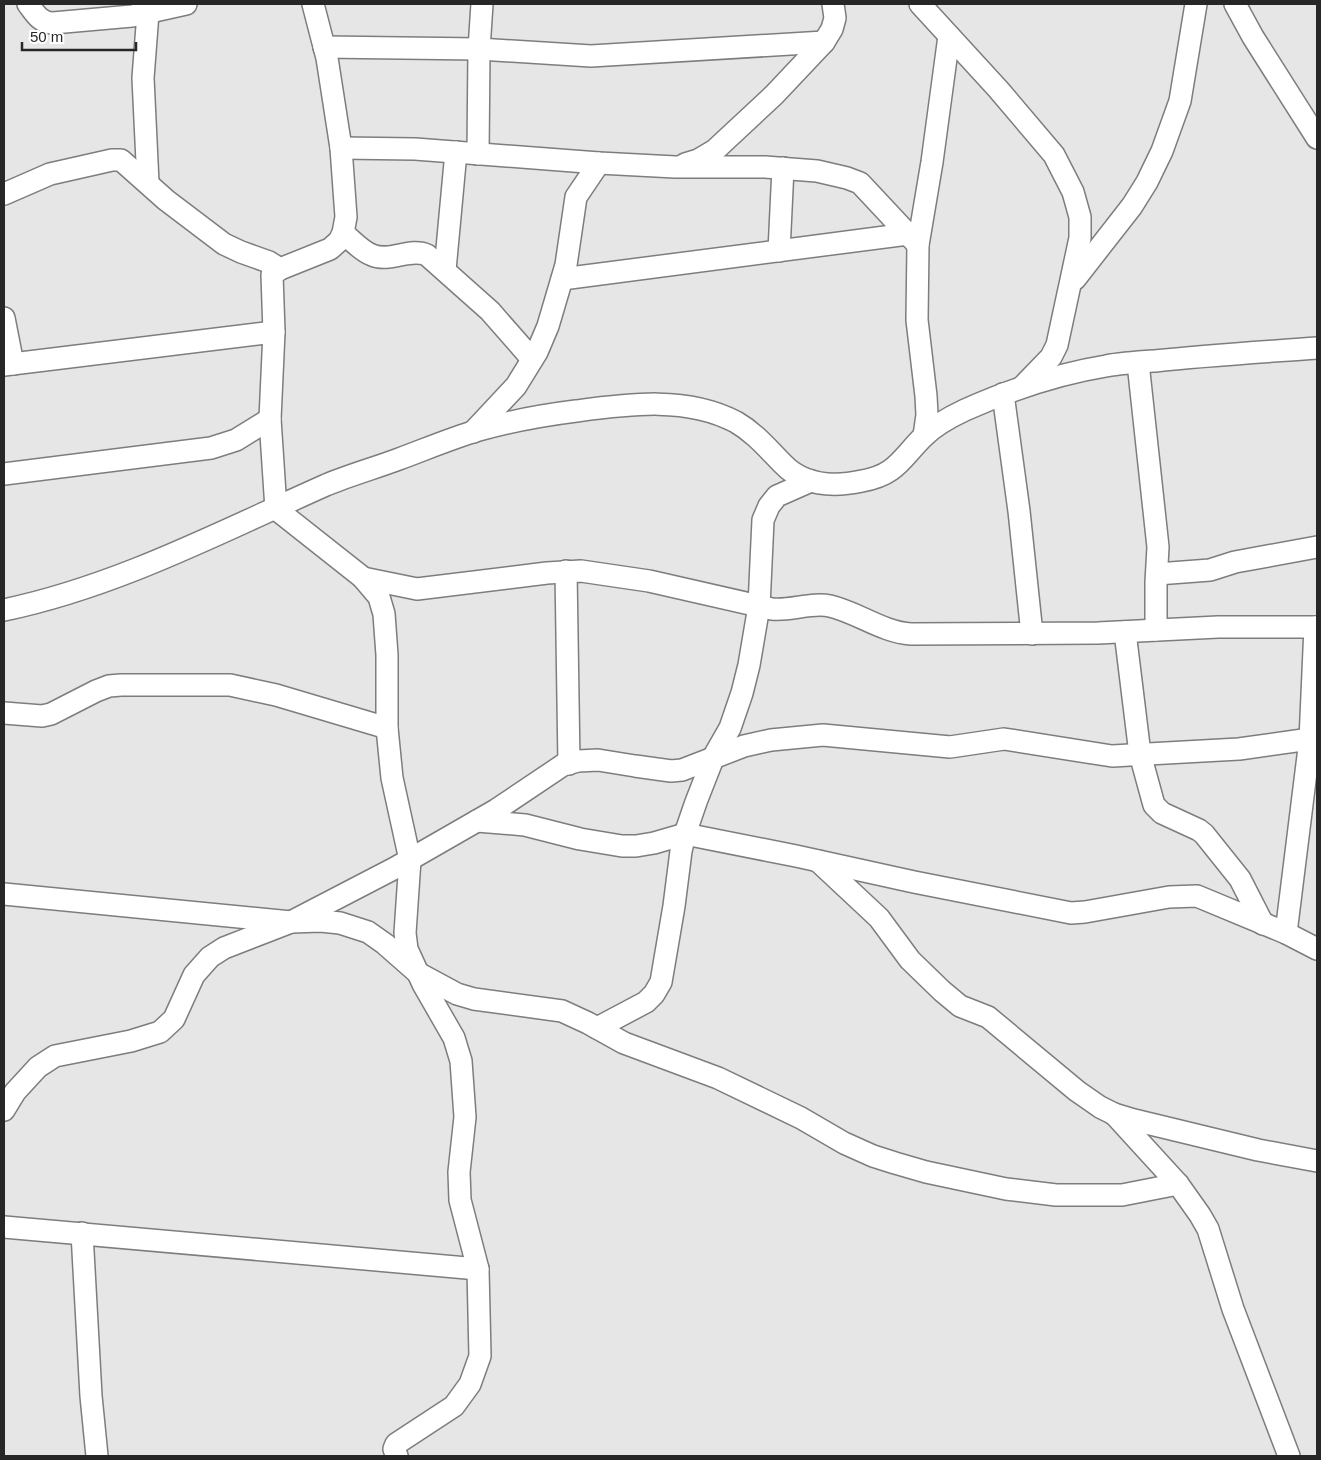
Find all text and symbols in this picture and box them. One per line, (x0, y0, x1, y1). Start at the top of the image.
scale bar (22, 20, 136, 52)
text: 50 m (30, 28, 63, 45)

